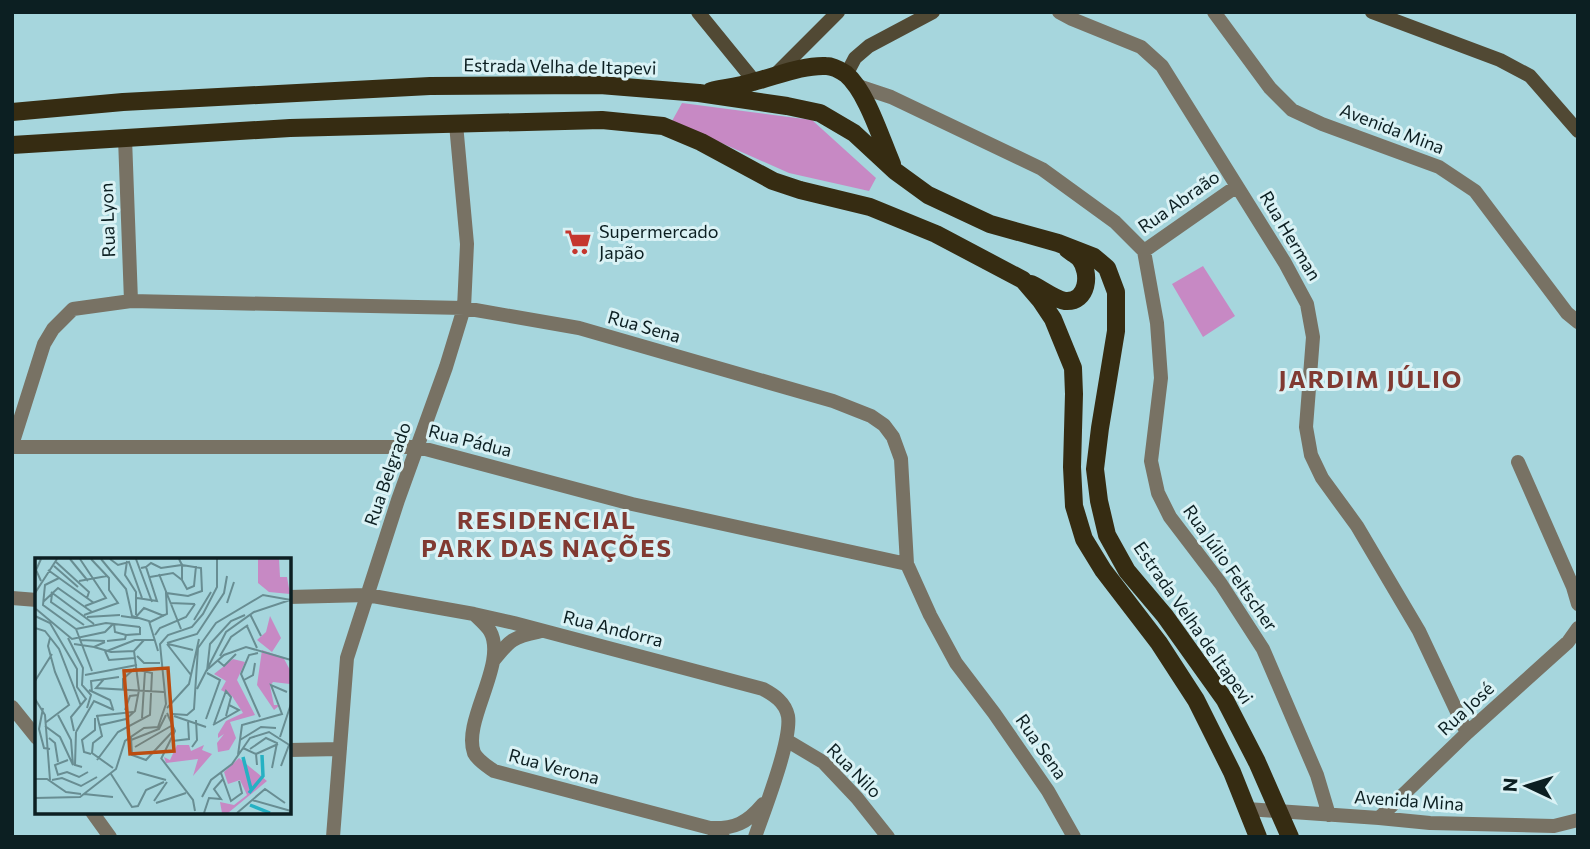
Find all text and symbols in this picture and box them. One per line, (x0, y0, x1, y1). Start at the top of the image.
street label: Estrada Velha de Itapevi (463, 53, 657, 79)
street label: Avenida Mina (1337, 98, 1448, 158)
street label: Rua Abraão (1133, 165, 1223, 237)
street label: Rua Lyon (95, 182, 119, 258)
street label: Rua Herman (1256, 187, 1326, 284)
place label: Supermercado Japão (599, 220, 719, 263)
supermarket icon: Supermercado Japão (563, 227, 593, 257)
street label: Rua Sena (605, 305, 683, 347)
district label: JARDIM JÚLIO (1279, 364, 1463, 393)
street label: Rua Belgrado (359, 419, 415, 528)
street label: Rua Pádua (426, 419, 514, 461)
street label: Rua Júlio Feltscher (1179, 500, 1283, 635)
district label: RESIDENCIAL PARK DAS NAÇÕES (421, 505, 673, 562)
street label: Estrada Velha de Itapevi (1129, 537, 1258, 708)
inset map (35, 558, 290, 814)
street label: Rua Andorra (561, 605, 666, 651)
street label: Rua José (1433, 677, 1498, 740)
street label: Rua Sena (1011, 710, 1072, 783)
street label: Rua Nilo (823, 738, 887, 802)
street label: Rua Verona (507, 743, 602, 789)
north arrow (1492, 751, 1562, 821)
text: N (1498, 777, 1522, 793)
street label: Avenida Mina (1353, 785, 1465, 815)

